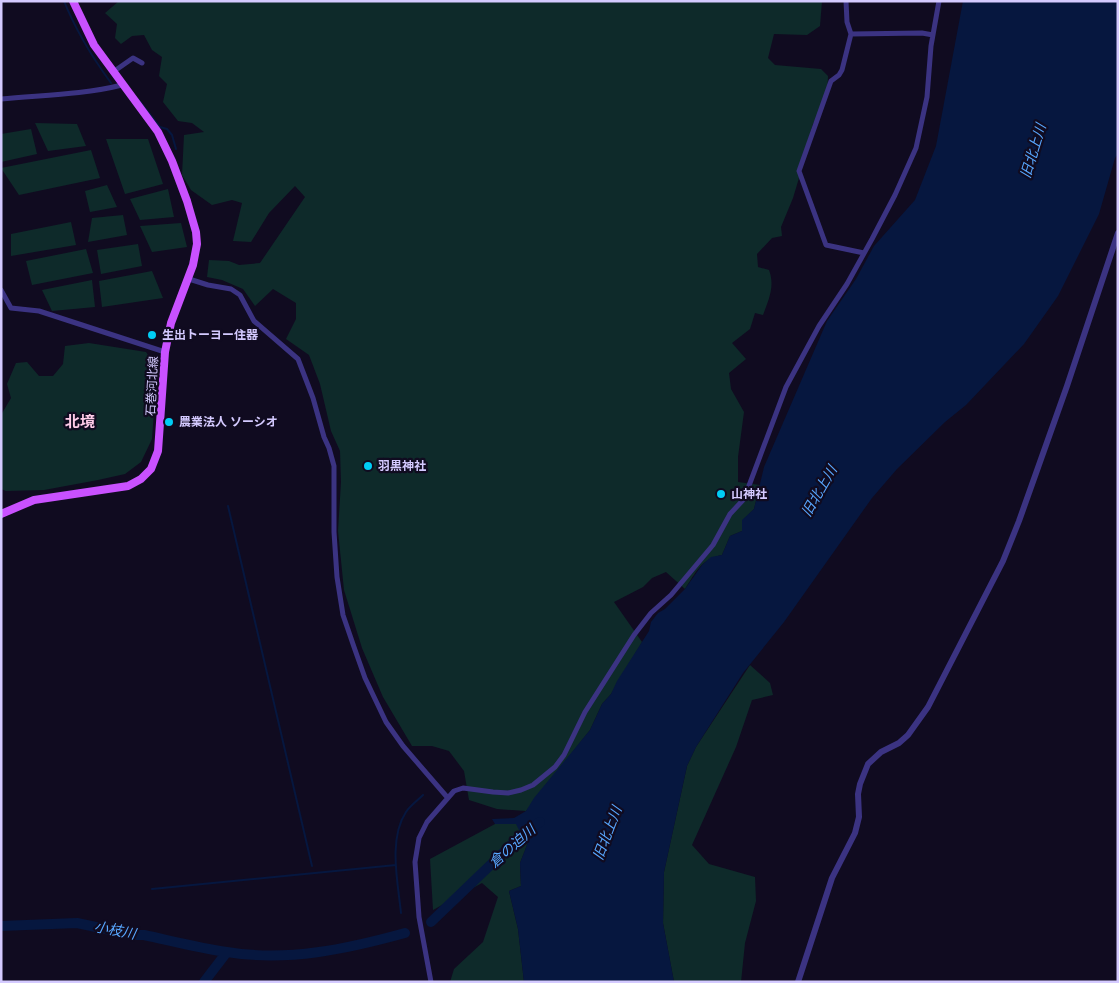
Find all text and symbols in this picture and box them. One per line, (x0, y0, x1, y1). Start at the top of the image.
water label: 旧北上川 (1016, 120, 1050, 180)
place label: 生出トーヨー住器 (162, 327, 259, 342)
marker: 生出トーヨー住器 (146, 329, 158, 341)
street label: 石巻河北線 (142, 356, 161, 416)
district label: 北境 (65, 412, 95, 431)
place label: 農業法人 ソーシオ (179, 414, 278, 429)
marker: 農業法人 ソーシオ (163, 416, 175, 428)
place label: 羽黒神社 (378, 458, 426, 473)
marker: 羽黒神社 (362, 460, 374, 472)
water label: 旧北上川 (797, 461, 842, 520)
place label: 山神社 (731, 486, 767, 501)
marker: 山神社 (715, 488, 727, 500)
water label: 旧北上川 (589, 802, 626, 862)
water label: 倉の迫川 (485, 820, 541, 871)
water label: 小枝川 (93, 917, 139, 943)

